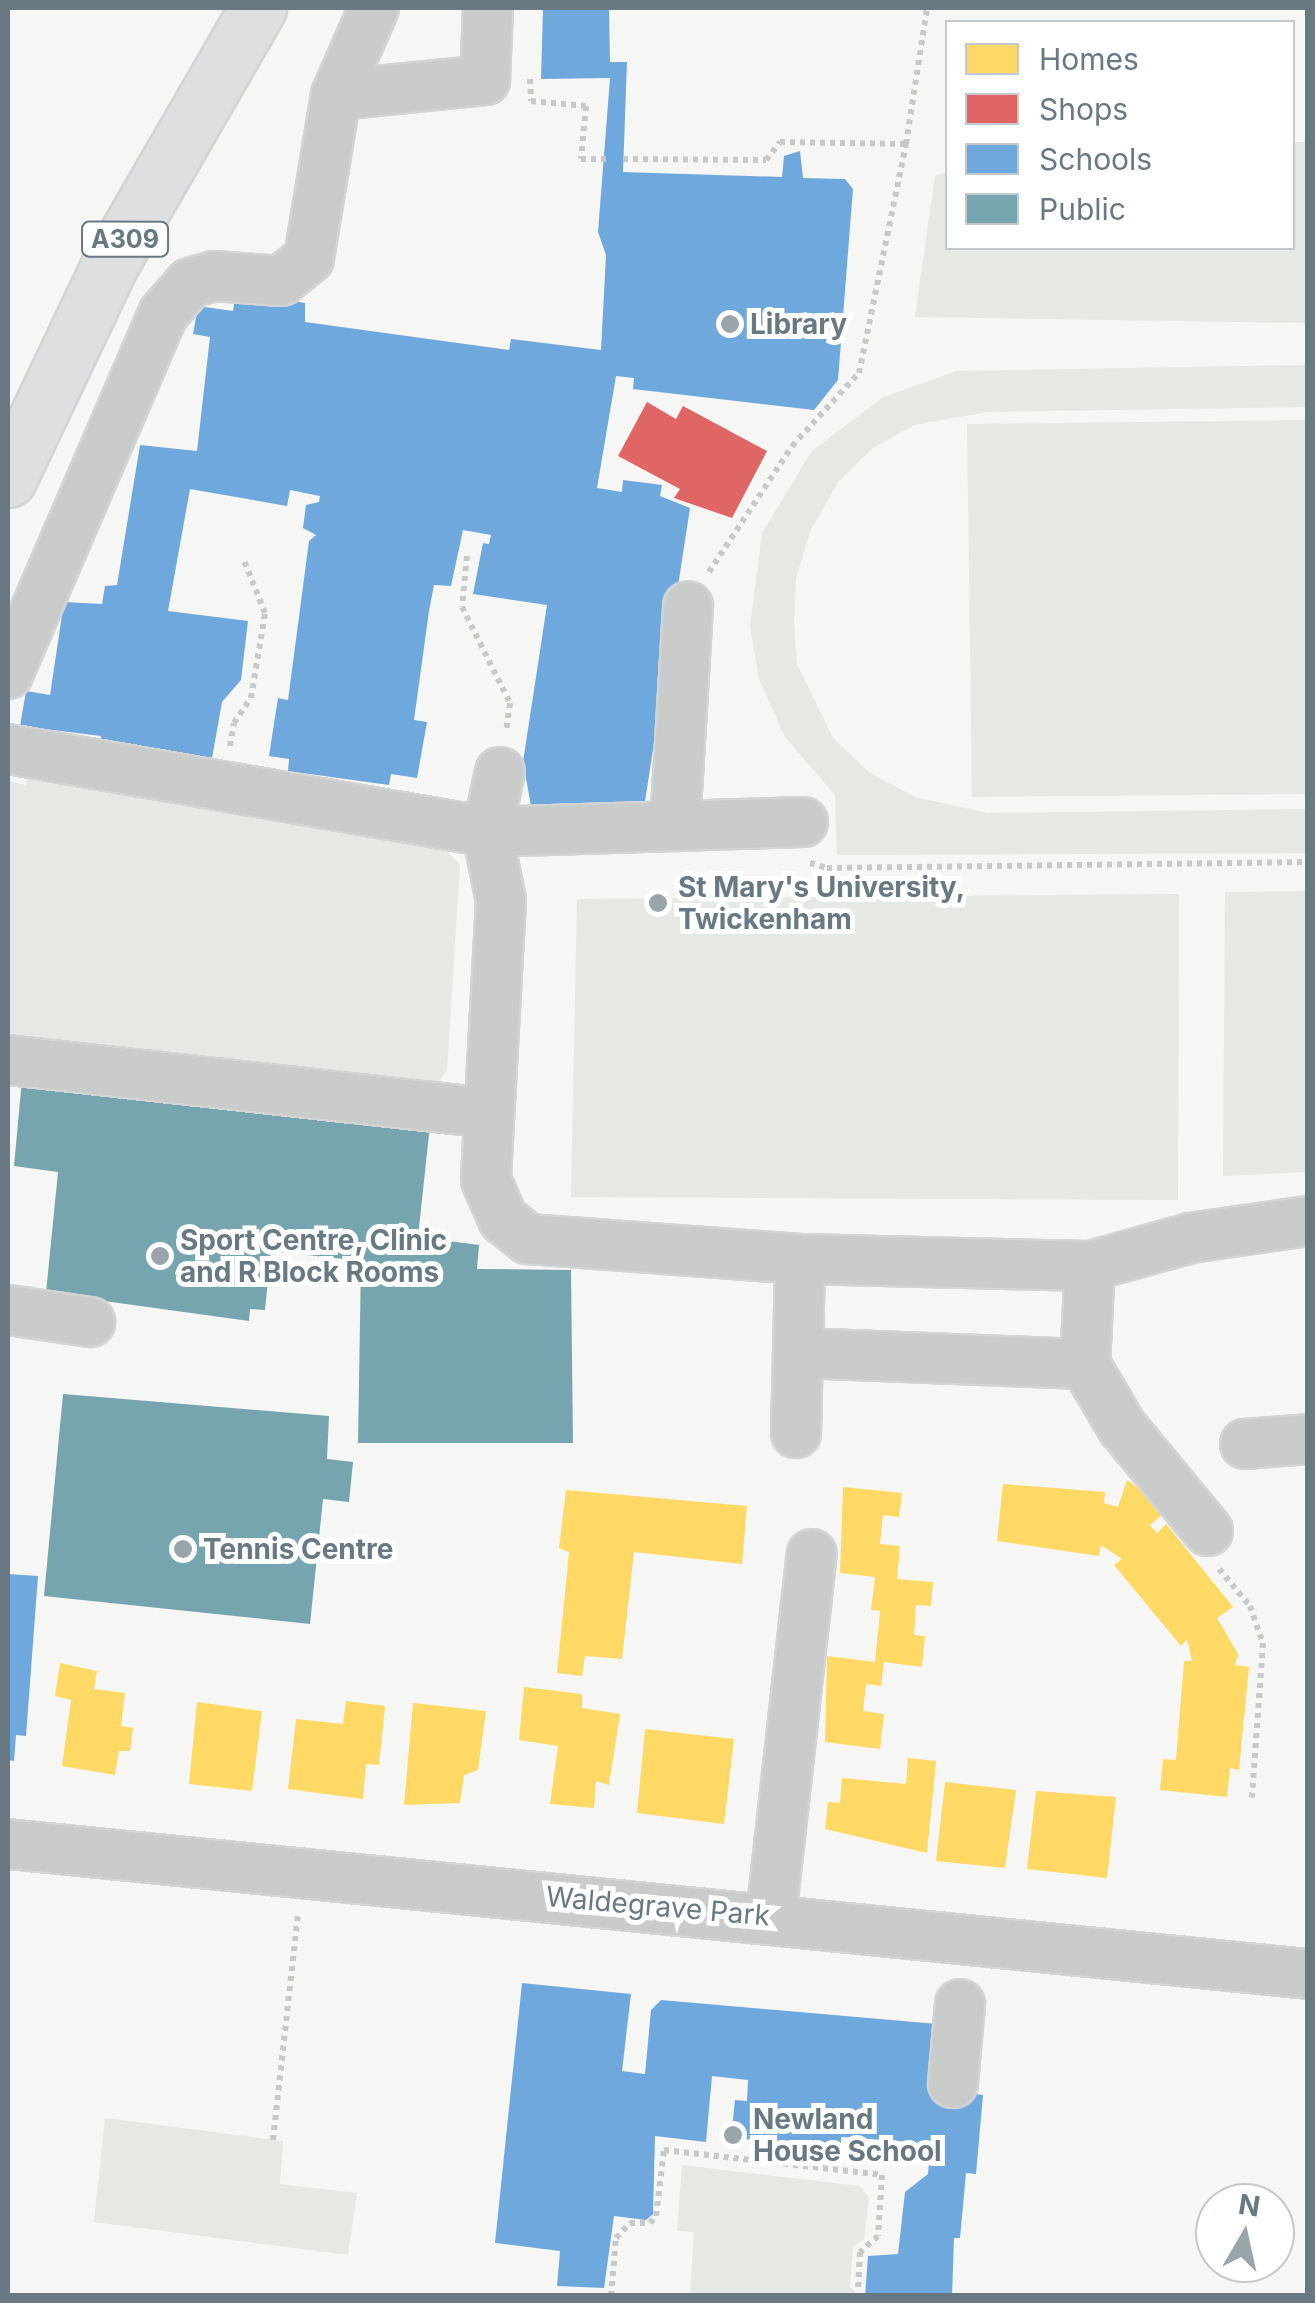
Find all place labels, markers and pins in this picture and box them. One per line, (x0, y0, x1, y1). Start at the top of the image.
place label: Library (750, 307, 847, 341)
marker: Library (719, 313, 741, 335)
place label: St Mary's University, Twickenham (678, 870, 965, 936)
marker: St Mary's University, Twickenham (647, 892, 669, 914)
place label: Sport Centre, Clinic and R Block Rooms (180, 1223, 448, 1289)
marker: Sport Centre, Clinic and R Block Rooms (149, 1245, 171, 1267)
place label: Tennis Centre (203, 1532, 393, 1566)
marker: Tennis Centre (172, 1538, 194, 1560)
place label: Newland House School (753, 2102, 942, 2168)
marker: Newland House School (722, 2124, 744, 2146)

